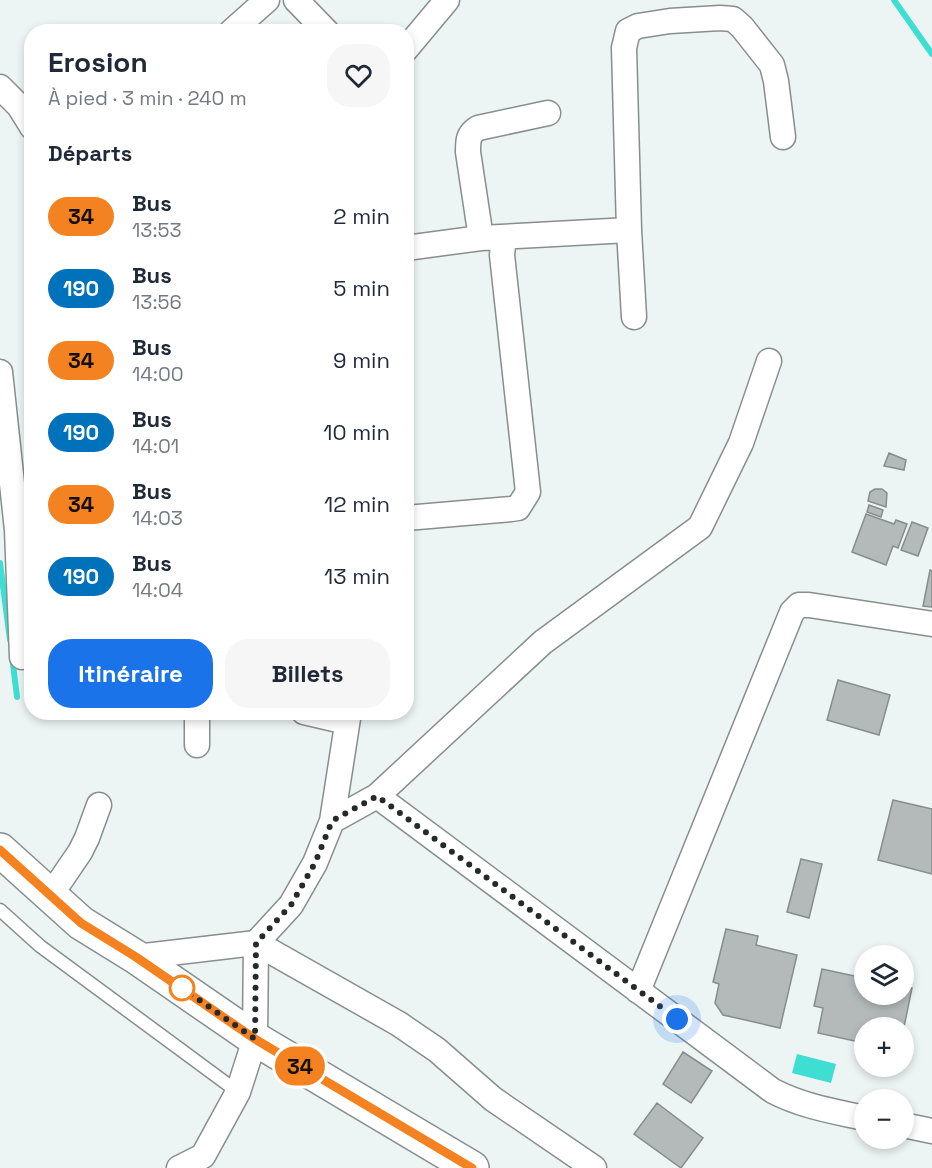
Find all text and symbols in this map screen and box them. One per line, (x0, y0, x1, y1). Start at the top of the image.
text: Erosion (48, 44, 148, 80)
button: heart (327, 44, 390, 107)
text: À pied · 3 min · 240 m (48, 85, 247, 111)
text: Départs (48, 139, 132, 167)
text: Bus (132, 189, 172, 217)
text: 2 min (333, 202, 390, 230)
text: 34 (68, 203, 94, 230)
text: 13:53 (132, 217, 182, 243)
text: Bus (132, 261, 172, 289)
text: 5 min (333, 274, 390, 302)
text: 190 (63, 275, 99, 302)
text: 13:56 (132, 289, 182, 315)
text: Bus (132, 333, 172, 361)
text: 9 min (333, 346, 390, 374)
text: 34 (68, 347, 94, 374)
text: 14:00 (132, 361, 184, 387)
text: Bus (132, 405, 172, 433)
text: 10 min (323, 418, 390, 446)
text: 190 (63, 419, 99, 446)
text: 14:01 (132, 433, 179, 459)
text: Bus (132, 477, 172, 505)
text: 12 min (324, 490, 390, 518)
text: 34 (68, 491, 94, 518)
text: 14:03 (132, 505, 183, 531)
text: Bus (132, 549, 172, 577)
text: 13 min (324, 562, 390, 590)
text: 190 (63, 563, 99, 590)
text: 14:04 (132, 577, 183, 603)
button: Itinéraire (48, 639, 213, 708)
button: Billets (225, 639, 390, 708)
map controls (854, 945, 914, 1149)
button: layers (854, 945, 914, 1005)
unlabelled marker (169, 975, 195, 1001)
your location (662, 1004, 692, 1034)
button: + (854, 1017, 914, 1077)
line badge: 34 (273, 1046, 327, 1086)
text: 34 (287, 1053, 313, 1080)
button: − (854, 1089, 914, 1149)

